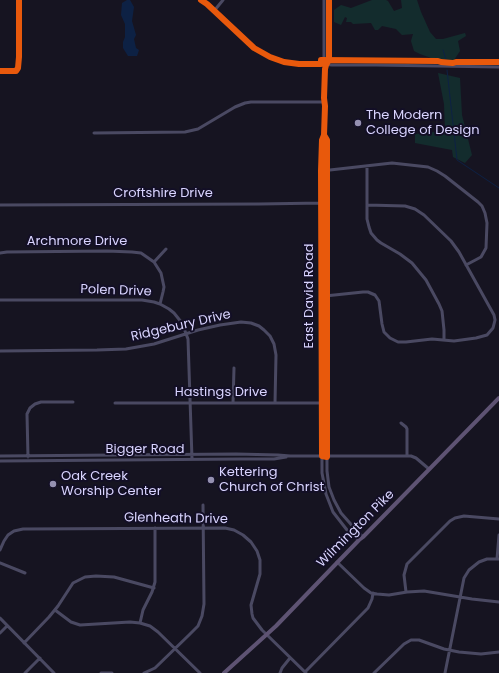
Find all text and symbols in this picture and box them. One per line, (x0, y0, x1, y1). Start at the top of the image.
place label: The Modern College of Design (366, 108, 480, 139)
marker: The Modern College of Design (353, 118, 363, 128)
street label: Croftshire Drive (113, 186, 213, 202)
street label: Archmore Drive (27, 234, 127, 250)
street label: East David Road (302, 244, 318, 348)
street label: Polen Drive (80, 282, 152, 300)
street label: Ridgebury Drive (130, 307, 232, 345)
street label: Hastings Drive (175, 385, 267, 401)
street label: Bigger Road (106, 442, 184, 458)
place label: Kettering Church of Christ (219, 465, 324, 496)
place label: Oak Creek Worship Center (61, 469, 161, 500)
marker: Kettering Church of Christ (206, 475, 216, 485)
marker: Oak Creek Worship Center (48, 479, 58, 489)
street label: Wilmington Pike (314, 487, 398, 571)
street label: Glenheath Drive (124, 510, 228, 528)

